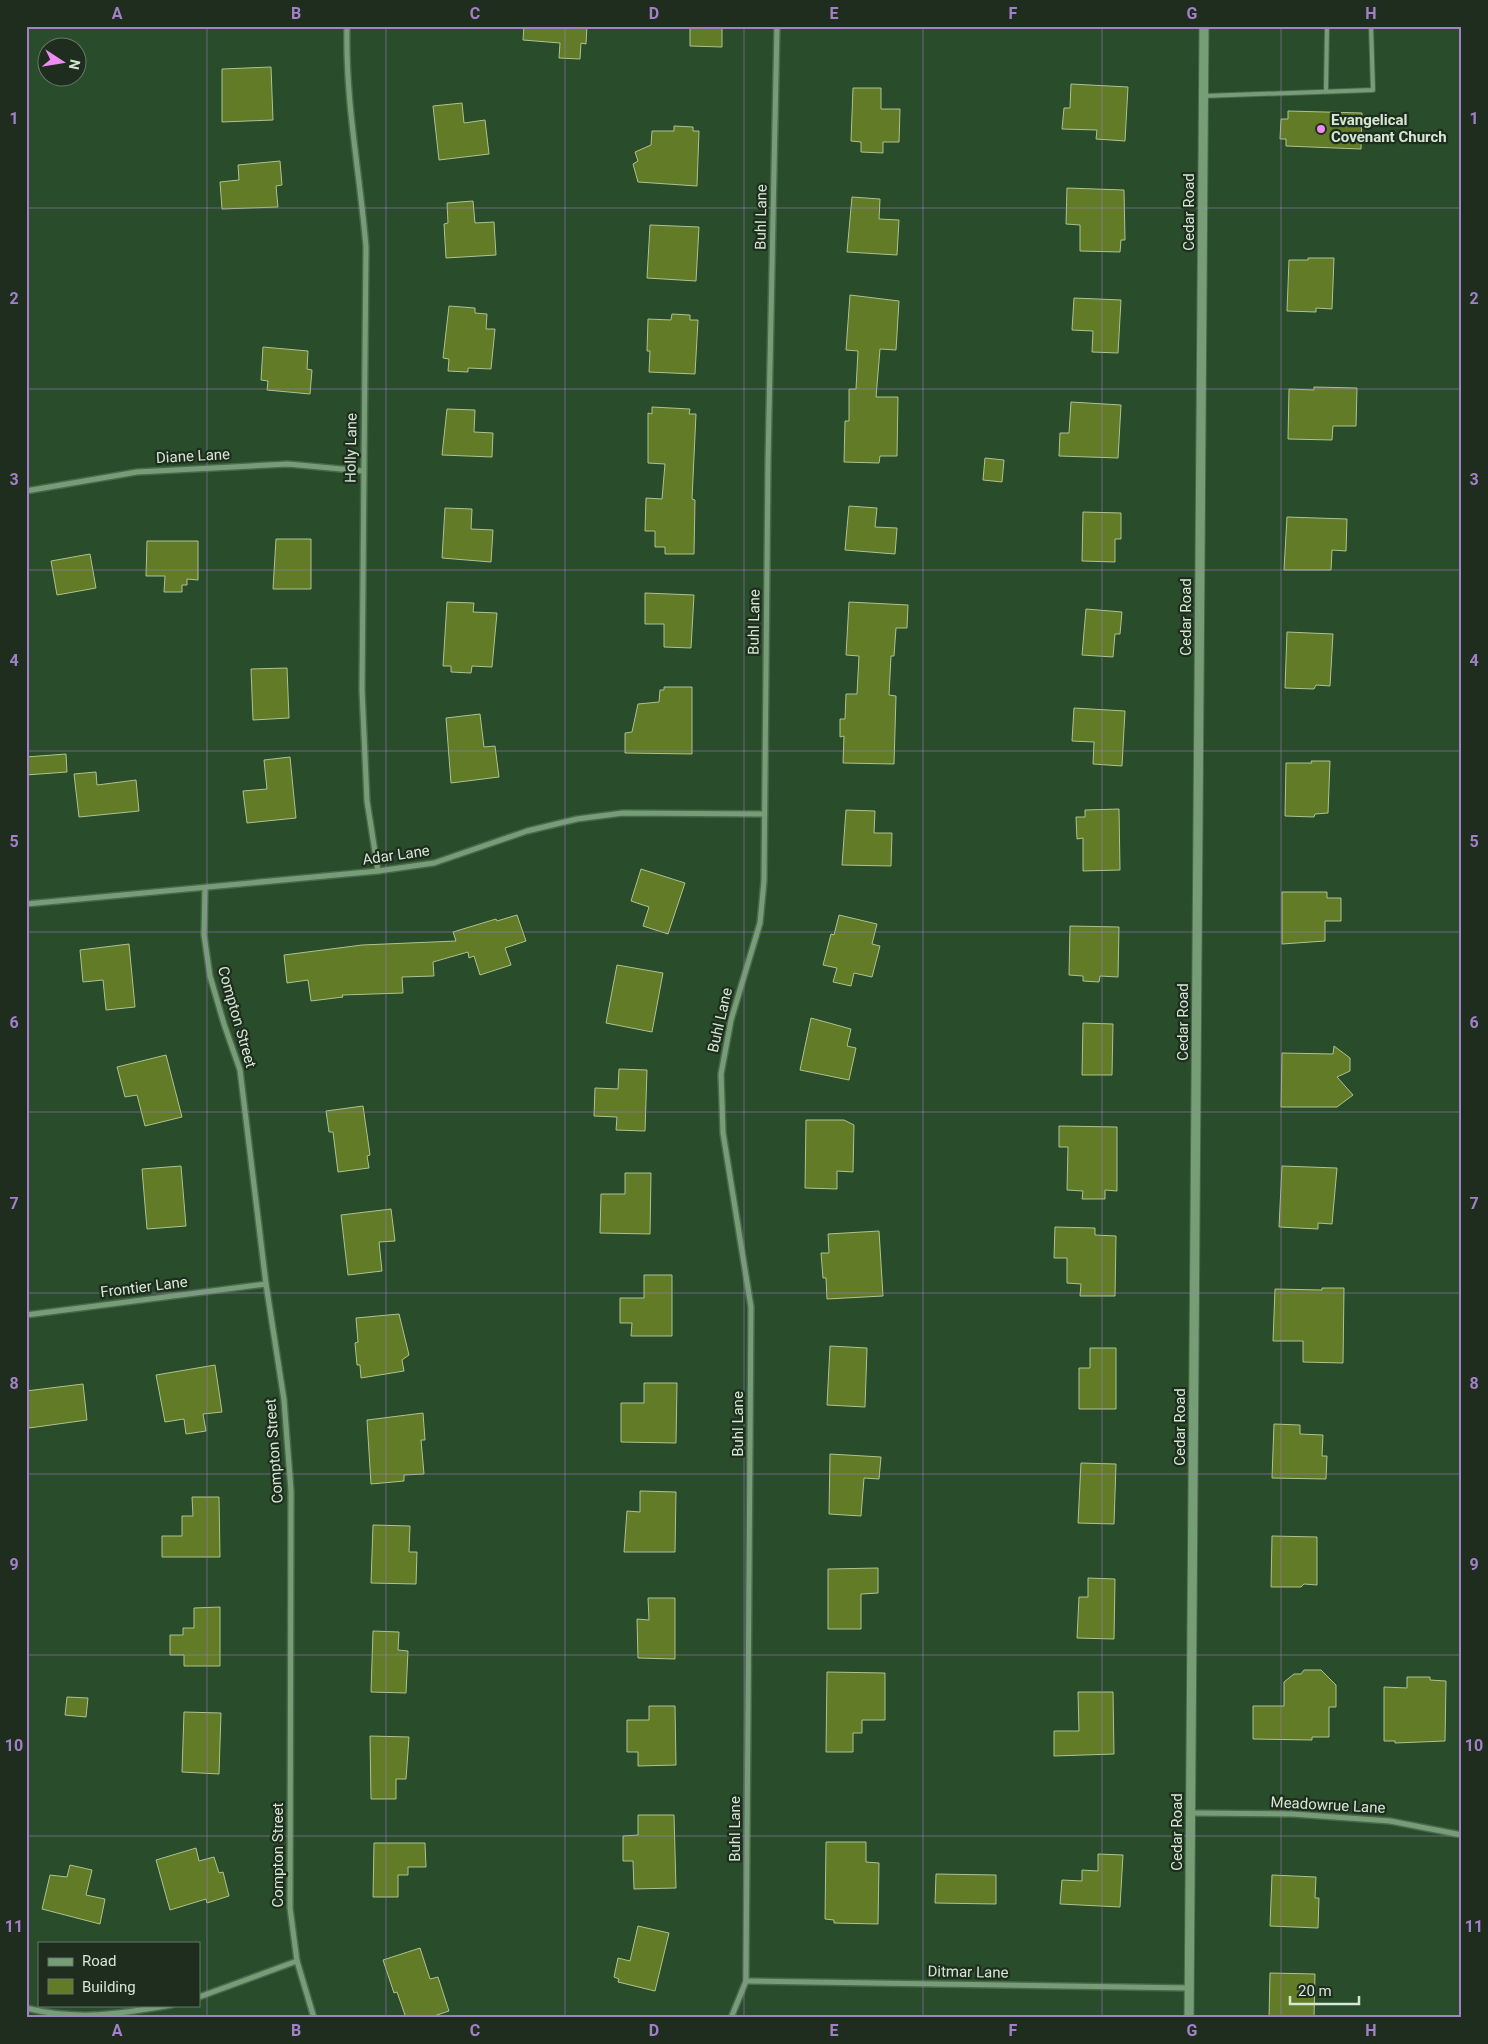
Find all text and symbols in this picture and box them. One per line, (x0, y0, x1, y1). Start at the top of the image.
text: A (112, 4, 123, 23)
text: B (291, 4, 301, 23)
text: C (470, 4, 480, 23)
text: D (649, 4, 659, 23)
text: E (830, 4, 839, 23)
text: F (1009, 4, 1018, 23)
text: G (1187, 4, 1198, 23)
text: H (1365, 4, 1377, 23)
north arrow (38, 38, 88, 88)
text: N (66, 58, 84, 71)
text: 1 (9, 109, 19, 128)
text: 1 (1469, 109, 1479, 128)
place label: Evangelical Covenant Church (1331, 111, 1447, 146)
marker: Evangelical Covenant Church (1315, 123, 1327, 135)
street label: Cedar Road (1180, 173, 1198, 251)
street label: Buhl Lane (751, 184, 771, 250)
text: 2 (9, 289, 19, 308)
text: 2 (1469, 289, 1479, 308)
street label: Holly Lane (341, 413, 361, 483)
street label: Diane Lane (156, 445, 231, 467)
text: 3 (9, 470, 19, 489)
text: 3 (1469, 470, 1479, 489)
street label: Cedar Road (1177, 578, 1195, 656)
street label: Buhl Lane (744, 589, 764, 655)
text: 4 (9, 651, 19, 670)
text: 4 (1469, 651, 1479, 670)
text: 5 (9, 832, 19, 851)
text: 5 (1469, 832, 1479, 851)
street label: Adar Lane (361, 841, 431, 869)
street label: Compton Street (214, 964, 260, 1070)
street label: Cedar Road (1174, 983, 1192, 1061)
street label: Buhl Lane (704, 986, 736, 1054)
text: 6 (9, 1013, 19, 1032)
text: 6 (1469, 1013, 1479, 1032)
text: 7 (9, 1194, 19, 1213)
text: 7 (1469, 1194, 1479, 1213)
street label: Frontier Lane (99, 1273, 189, 1301)
text: 8 (9, 1374, 19, 1393)
text: 8 (1469, 1374, 1479, 1393)
street label: Cedar Road (1171, 1388, 1189, 1466)
street label: Buhl Lane (729, 1391, 747, 1457)
street label: Compton Street (261, 1398, 287, 1504)
text: 9 (9, 1555, 19, 1574)
text: 9 (1469, 1555, 1479, 1574)
text: 10 (5, 1736, 23, 1755)
text: 10 (1465, 1736, 1483, 1755)
street label: Cedar Road (1168, 1793, 1186, 1871)
street label: Meadowrue Lane (1270, 1793, 1386, 1817)
street label: Buhl Lane (726, 1796, 744, 1862)
street label: Compton Street (269, 1803, 287, 1907)
text: 11 (5, 1917, 23, 1936)
text: 11 (1465, 1917, 1483, 1936)
legend (38, 1942, 200, 2006)
text: Road (82, 1952, 116, 1970)
street label: Ditmar Lane (927, 1962, 1009, 1982)
scale bar (1290, 1974, 1359, 2006)
text: Building (82, 1978, 136, 1996)
text: 20 m (1298, 1982, 1332, 2000)
text: A (112, 2021, 123, 2040)
text: B (291, 2021, 301, 2040)
text: C (470, 2021, 480, 2040)
text: D (649, 2021, 659, 2040)
text: E (830, 2021, 839, 2040)
text: F (1009, 2021, 1018, 2040)
text: G (1187, 2021, 1198, 2040)
text: H (1365, 2021, 1377, 2040)

